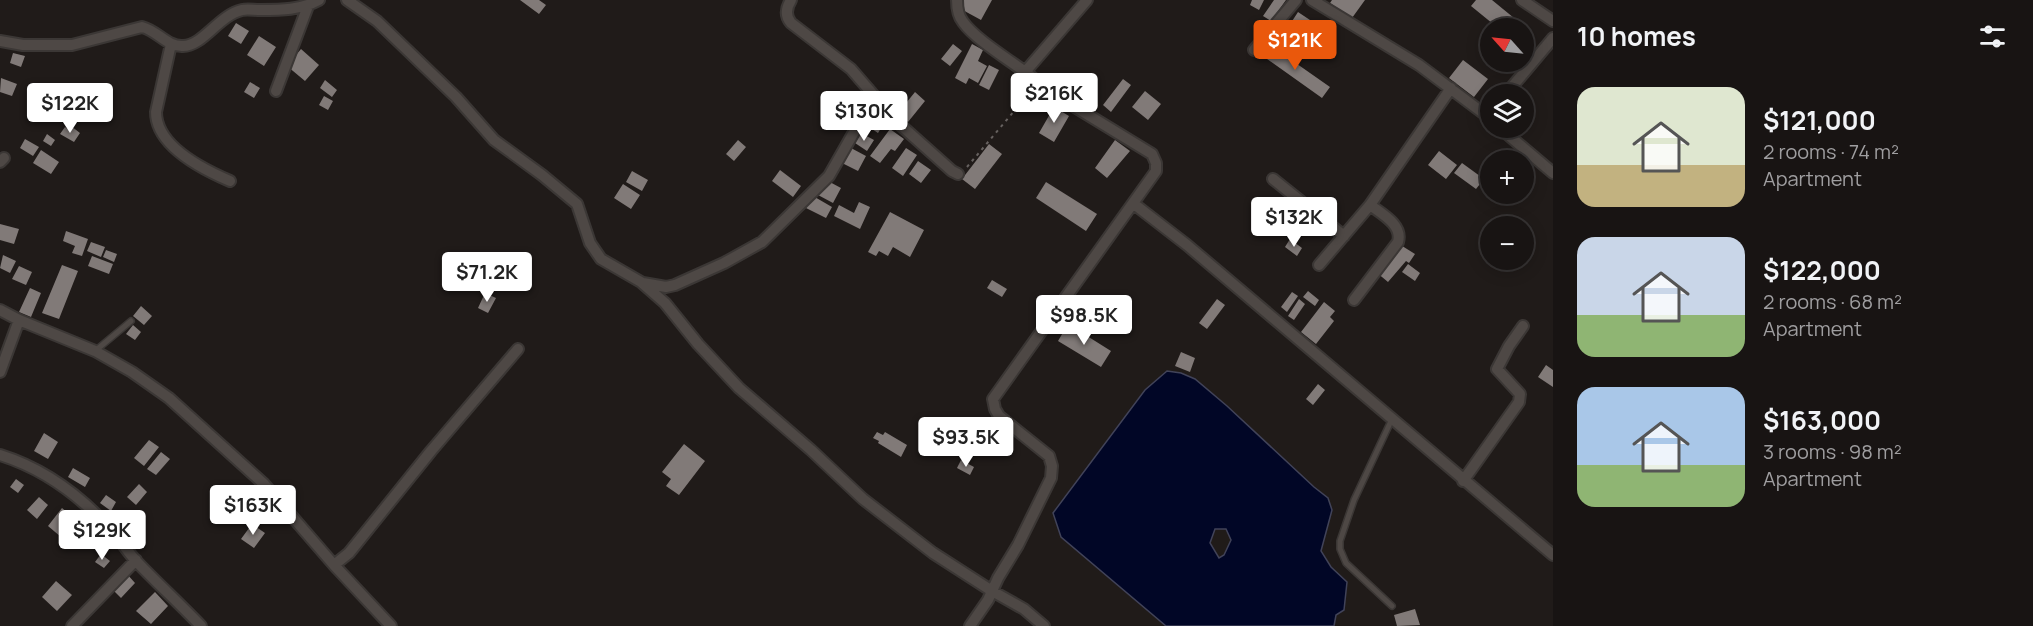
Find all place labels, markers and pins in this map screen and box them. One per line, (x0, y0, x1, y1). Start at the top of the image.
pin: $121K (1253, 20, 1337, 71)
pin: $216K (1012, 73, 1096, 124)
pin: $122K (28, 83, 112, 134)
pin: $130K (822, 91, 906, 142)
pin: $132K (1252, 197, 1336, 248)
pin: $71.2K (438, 252, 536, 303)
pin: $98.5K (1035, 295, 1133, 346)
pin: $93.5K (917, 417, 1015, 468)
pin: $163K (211, 485, 295, 536)
pin: $129K (60, 510, 144, 561)

